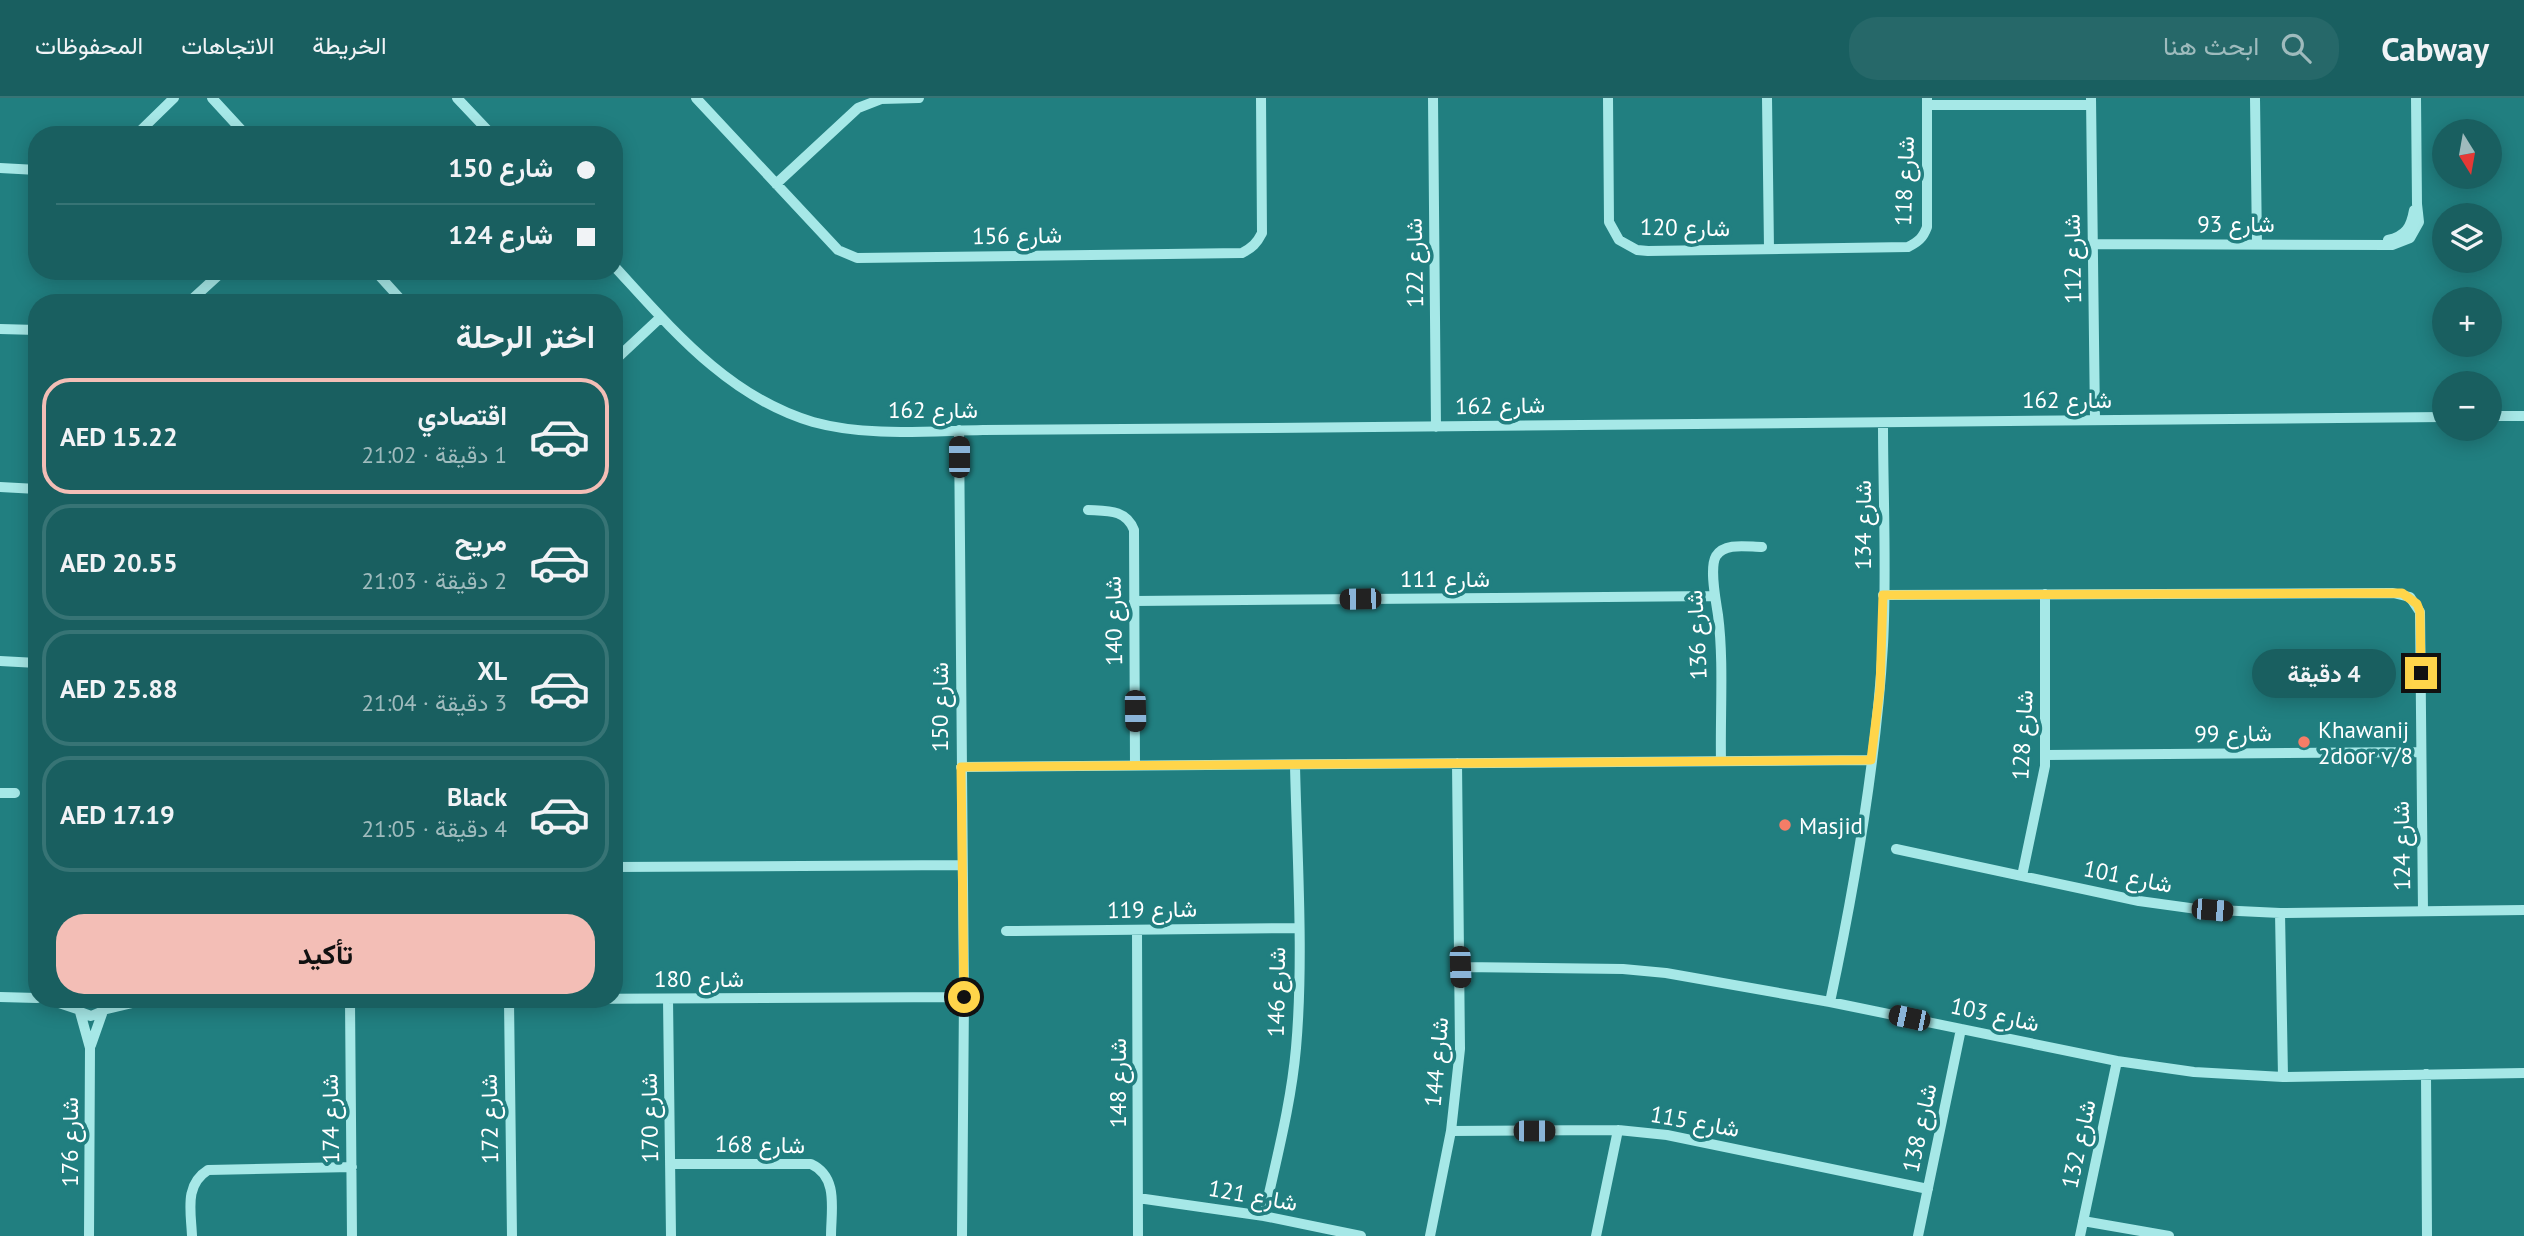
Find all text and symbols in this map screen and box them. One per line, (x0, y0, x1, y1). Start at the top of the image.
search box (1849, 17, 2339, 80)
text: Cabway (2381, 27, 2489, 70)
text: ابحث هنا (2163, 29, 2259, 62)
icon: search (2277, 29, 2315, 67)
text: المحفوظات (35, 30, 143, 61)
text: الاتجاهات (181, 30, 274, 61)
text: الخريطة (312, 30, 387, 61)
north arrow (2432, 119, 2502, 189)
map controls (2432, 119, 2502, 441)
street label: شارع 118 (1888, 136, 1922, 227)
text: شارع 150 (448, 151, 553, 184)
button: layers (2432, 203, 2502, 273)
street label: شارع 93 (2197, 209, 2275, 240)
street label: شارع 120 (1640, 212, 1730, 244)
street label: شارع 112 (2057, 214, 2089, 304)
text: شارع 124 (448, 218, 553, 251)
street label: شارع 122 (1399, 218, 1431, 308)
street label: شارع 156 (972, 220, 1062, 252)
button: + (2432, 287, 2502, 357)
text: اختر الرحلة (456, 315, 595, 357)
button: − (2432, 371, 2502, 441)
street label: شارع 162 (2022, 385, 2112, 416)
street label: شارع 162 (1455, 390, 1545, 422)
street label: شارع 162 (888, 395, 978, 426)
text: اقتصادي (418, 399, 507, 432)
icon: car (528, 405, 591, 468)
text: AED 15.22 (60, 420, 178, 453)
car (949, 436, 970, 478)
text: 1 دقيقة · 21:02 (361, 440, 507, 469)
street label: شارع 134 (1848, 480, 1879, 570)
text: مريح (455, 525, 507, 558)
icon: car (528, 531, 591, 594)
text: AED 20.55 (60, 546, 178, 579)
street label: شارع 111 (1400, 564, 1490, 595)
text: 2 دقيقة · 21:03 (361, 566, 507, 595)
street label: شارع 140 (1098, 576, 1130, 666)
car (1339, 588, 1382, 610)
street label: شارع 136 (1679, 589, 1715, 681)
callout: 4 دقيقة (2253, 648, 2396, 698)
text: XL (477, 654, 507, 687)
icon: car (528, 657, 591, 720)
route end (2405, 657, 2437, 689)
text: 4 دقيقة (2287, 659, 2361, 688)
street label: شارع 150 (925, 662, 956, 752)
text: AED 25.88 (60, 672, 178, 705)
text: 3 دقيقة · 21:04 (361, 688, 507, 717)
street label: شارع 128 (2005, 689, 2041, 781)
car (1125, 690, 1146, 732)
place label: Khawanij 2door v/8 (2318, 715, 2413, 770)
street label: شارع 99 (2194, 718, 2272, 750)
marker: Khawanij 2door v/8 (2296, 734, 2312, 750)
text: Black (447, 780, 507, 813)
icon: car (528, 783, 591, 846)
text: AED 17.19 (60, 798, 175, 831)
street label: شارع 124 (2386, 801, 2418, 891)
place label: Masjid (1799, 811, 1863, 840)
text: 4 دقيقة · 21:05 (361, 814, 507, 843)
marker: Masjid (1777, 817, 1793, 833)
street label: شارع 101 (2081, 853, 2175, 901)
street label: شارع 119 (1107, 894, 1197, 926)
car (2191, 898, 2234, 922)
button: تأكيد (56, 914, 595, 994)
car (1449, 946, 1472, 988)
street label: شارع 146 (1261, 947, 1293, 1037)
street label: شارع 180 (654, 964, 744, 995)
route start (948, 981, 980, 1013)
street label: شارع 103 (1948, 990, 2042, 1039)
car (1887, 1003, 1932, 1033)
street label: شارع 144 (1418, 1016, 1456, 1108)
street label: شارع 148 (1103, 1038, 1134, 1128)
street label: شارع 170 (634, 1073, 666, 1163)
street label: شارع 174 (315, 1074, 347, 1164)
street label: شارع 172 (474, 1074, 506, 1164)
street label: شارع 138 (1895, 1081, 1944, 1175)
street label: شارع 176 (55, 1097, 86, 1187)
street label: شارع 132 (2054, 1097, 2103, 1191)
street label: شارع 115 (1648, 1099, 1742, 1145)
car (1514, 1121, 1556, 1142)
street label: شارع 168 (715, 1129, 805, 1161)
street label: شارع 121 (1206, 1173, 1300, 1219)

